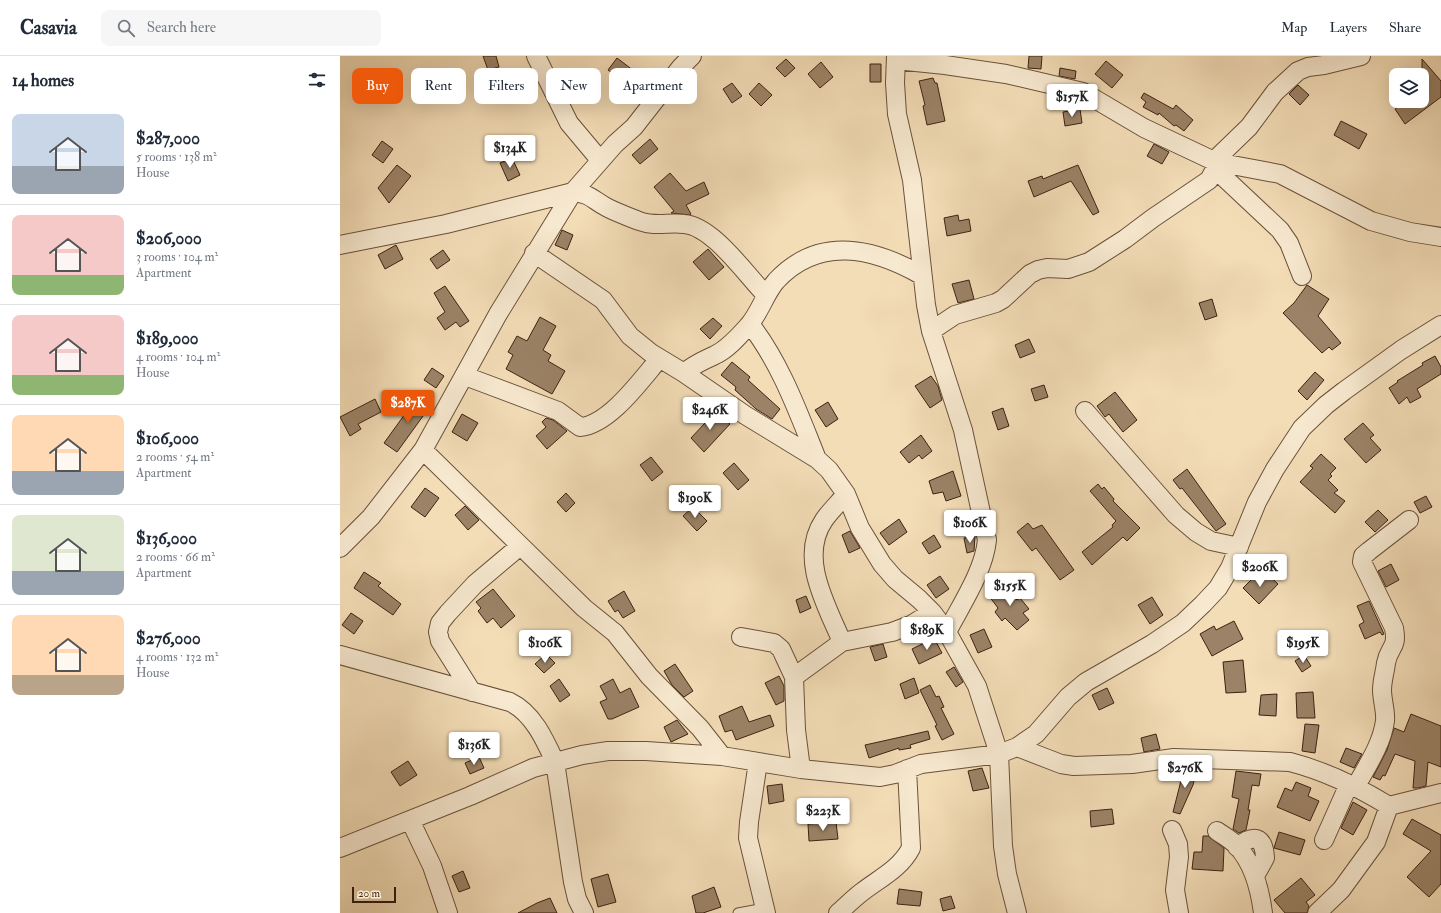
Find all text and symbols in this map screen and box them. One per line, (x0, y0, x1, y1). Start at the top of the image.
search box (101, 10, 381, 46)
text: Casavia (20, 16, 77, 40)
icon: search (115, 17, 137, 39)
text: Search here (147, 18, 216, 37)
text: Map (1281, 19, 1307, 36)
text: Layers (1329, 19, 1367, 36)
text: Share (1389, 19, 1421, 36)
chip: Buy (352, 68, 403, 104)
chip: Rent (411, 68, 466, 104)
chip: Filters (474, 68, 538, 104)
chip: New (546, 68, 601, 104)
chip: Apartment (609, 68, 697, 104)
map controls (1389, 68, 1429, 108)
button: layers (1389, 68, 1429, 108)
icon: filters (306, 69, 328, 91)
text: 14 homes (12, 70, 74, 91)
pin: $157K (1044, 84, 1100, 118)
text: $157K (1056, 89, 1088, 105)
text: $287,000 (136, 128, 200, 149)
icon: home (44, 130, 92, 178)
pin: $134K (482, 135, 538, 169)
text: $134K (493, 140, 527, 156)
text: 5 rooms · 138 m² (136, 149, 217, 165)
text: House (136, 165, 169, 181)
text: $206,000 (136, 228, 202, 249)
icon: home (44, 231, 92, 279)
text: 3 rooms · 104 m² (136, 249, 218, 265)
text: Apartment (136, 265, 192, 281)
text: $189,000 (136, 328, 199, 349)
icon: home (44, 331, 92, 379)
text: 4 rooms · 104 m² (136, 349, 220, 365)
text: House (136, 365, 169, 381)
pin: $287K (380, 390, 436, 424)
text: $287K (390, 395, 426, 411)
pin: $246K (682, 397, 738, 431)
text: $246K (692, 402, 728, 418)
text: $106,000 (136, 428, 199, 449)
icon: home (44, 431, 92, 479)
text: 2 rooms · 54 m² (136, 449, 214, 465)
text: Apartment (136, 465, 192, 481)
pin: $190K (667, 485, 723, 519)
text: $190K (678, 490, 712, 506)
pin: $106K (942, 510, 998, 544)
text: $106K (953, 515, 987, 531)
text: $136,000 (136, 528, 197, 549)
icon: home (44, 531, 92, 579)
text: 2 rooms · 66 m² (136, 549, 215, 565)
pin: $206K (1232, 554, 1288, 588)
text: $206K (1242, 559, 1278, 575)
text: Apartment (136, 565, 192, 581)
pin: $155K (982, 573, 1038, 607)
text: $155K (994, 578, 1026, 594)
pin: $189K (899, 617, 955, 651)
text: $189K (910, 622, 944, 638)
text: $276,000 (136, 628, 201, 649)
pin: $106K (517, 630, 573, 664)
pin: $195K (1275, 630, 1331, 664)
icon: home (44, 631, 92, 679)
text: $106K (528, 635, 562, 651)
text: $195K (1286, 635, 1320, 651)
text: 4 rooms · 132 m² (136, 649, 218, 665)
text: House (136, 665, 169, 681)
pin: $136K (446, 732, 502, 766)
text: $136K (458, 737, 490, 753)
pin: $276K (1157, 755, 1213, 789)
text: $276K (1167, 760, 1203, 776)
pin: $223K (795, 798, 851, 832)
text: $223K (806, 803, 840, 819)
scale bar (352, 885, 396, 904)
text: 20 m (358, 887, 380, 900)

